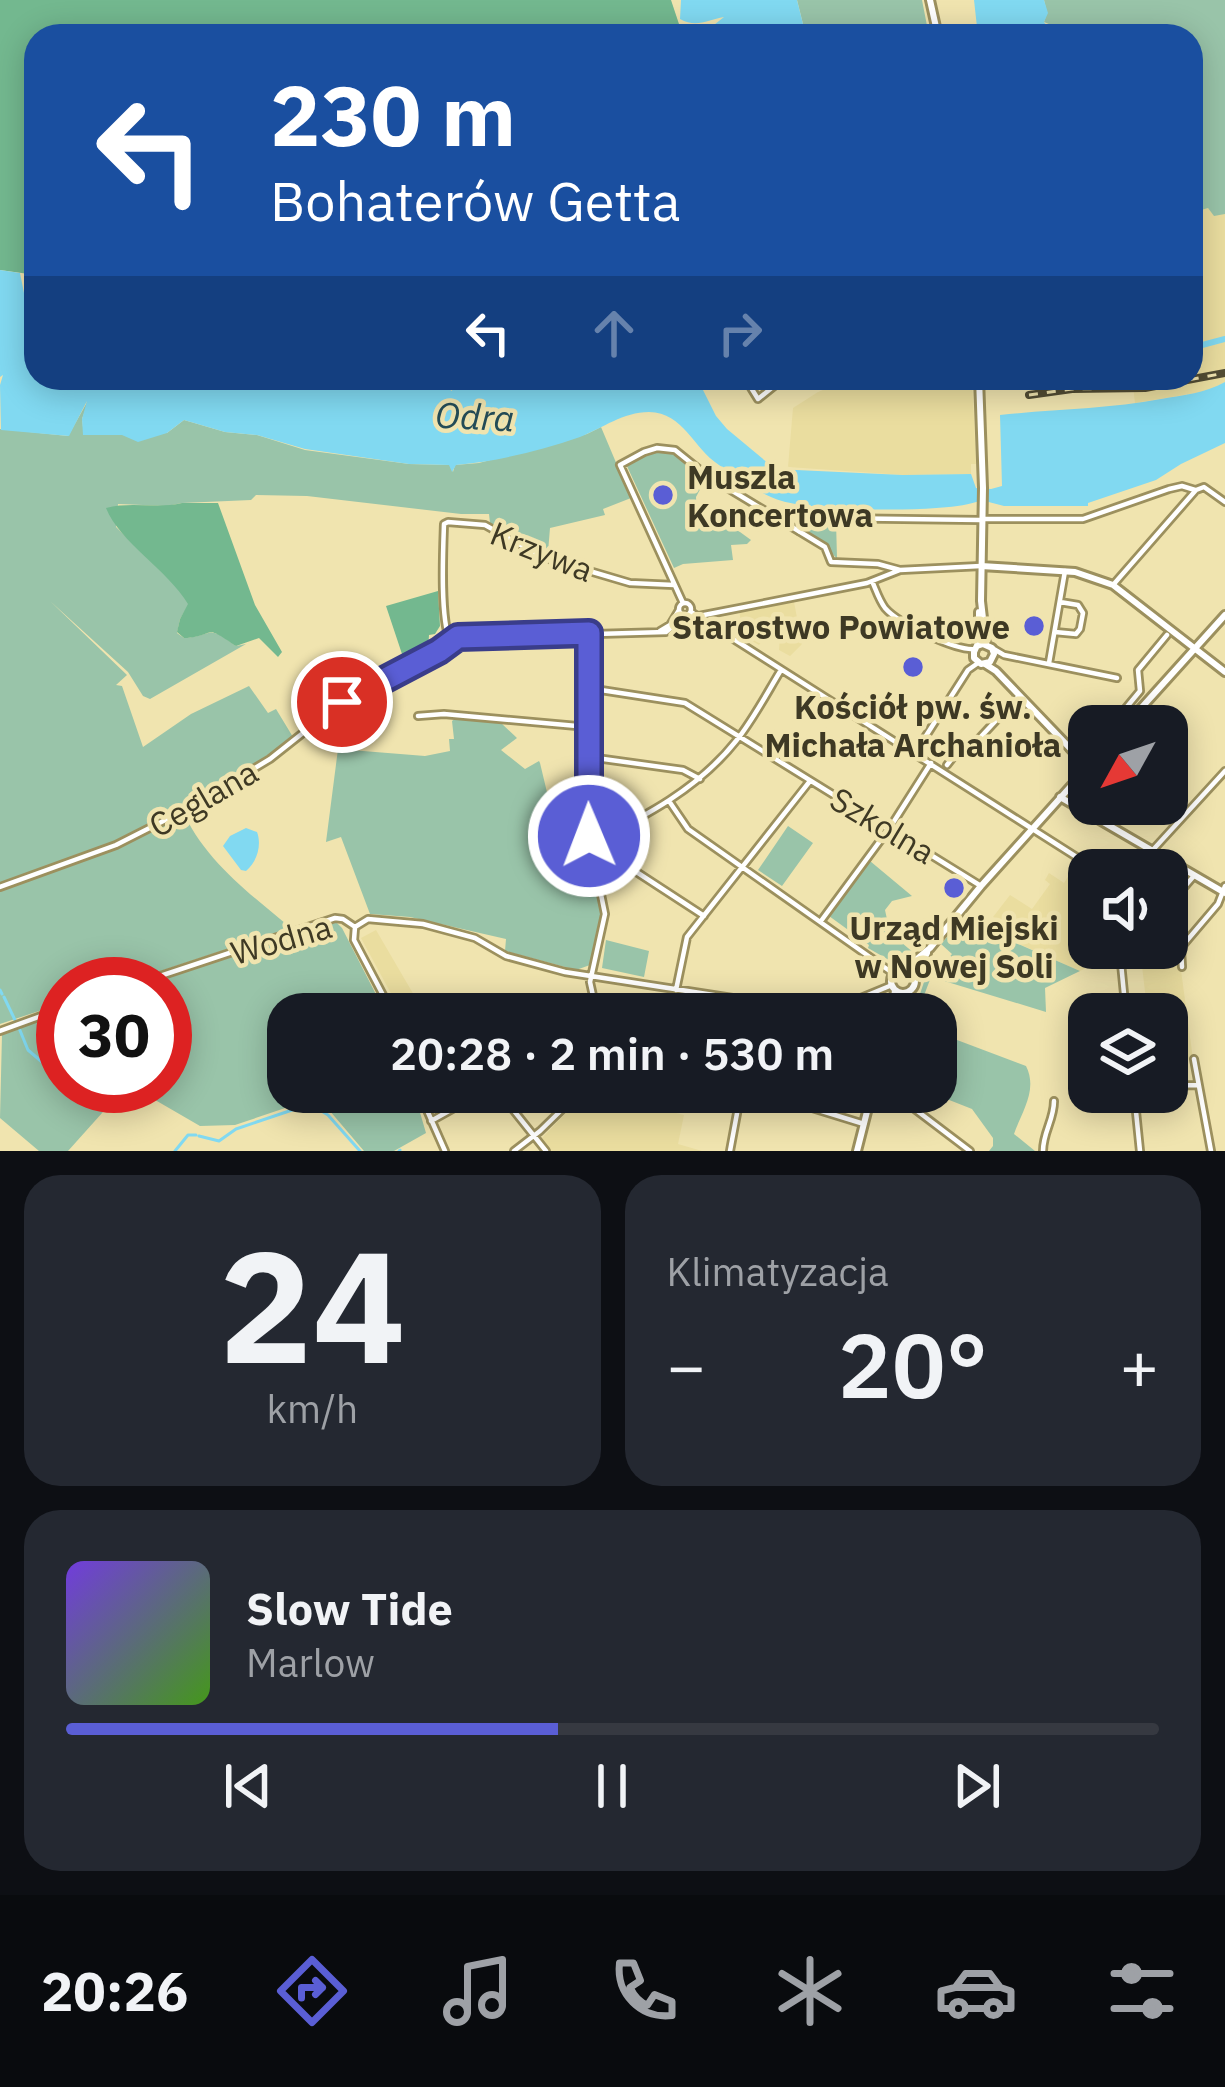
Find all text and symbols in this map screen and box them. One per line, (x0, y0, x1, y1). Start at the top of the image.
text: 230 m (270, 60, 516, 169)
icon: left (72, 72, 228, 228)
text: Bohaterów Getta (270, 166, 681, 236)
icon: left (455, 300, 521, 366)
icon: ahead (581, 300, 647, 366)
icon: right (707, 300, 773, 366)
water label: Odra (434, 390, 516, 442)
place label: Muszla Koncertowa (687, 455, 873, 536)
marker: Muszla Koncertowa (650, 482, 676, 508)
street label: Krzywa (484, 511, 600, 591)
place label: Starostwo Powiatowe (672, 605, 1010, 648)
marker: Starostwo Powiatowe (1021, 613, 1047, 639)
pin (291, 651, 393, 753)
marker: Kościół pw. św. Michała Archanioła (900, 654, 926, 680)
icon: arrive (309, 669, 375, 735)
place label: Kościół pw. św. Michała Archanioła (764, 685, 1062, 766)
north arrow (1068, 705, 1188, 825)
map controls (1068, 705, 1188, 1113)
street label: Ceglana (141, 750, 265, 846)
position arrow (526, 773, 652, 899)
street label: Szkolna (823, 777, 943, 873)
button: sound (1068, 849, 1188, 969)
marker: Urząd Miejski w Nowej Soli (941, 875, 967, 901)
street label: Wodna (226, 904, 336, 974)
place label: Urząd Miejski w Nowej Soli (849, 906, 1059, 987)
speed limit sign: 30 (36, 957, 192, 1113)
button: layers (1068, 993, 1188, 1113)
text: 20:28 · 2 min · 530 m (390, 1024, 834, 1082)
text: 24 (219, 1203, 406, 1406)
text: Klimatyzacja (667, 1246, 889, 1297)
text: 20° (838, 1306, 988, 1423)
text: − (667, 1322, 706, 1408)
text: + (1119, 1322, 1159, 1408)
text: km/h (266, 1383, 358, 1434)
text: Slow Tide (246, 1579, 453, 1637)
text: Marlow (246, 1637, 375, 1688)
icon: previous (215, 1753, 281, 1819)
icon: pause (579, 1753, 645, 1819)
icon: next (944, 1753, 1010, 1819)
icon: directions (270, 1949, 354, 2033)
icon: music (436, 1949, 520, 2033)
icon: phone (602, 1949, 686, 2033)
icon: climate (768, 1949, 852, 2033)
icon: car (934, 1949, 1018, 2033)
icon: filters (1100, 1949, 1184, 2033)
text: 20:26 (41, 1956, 188, 2026)

